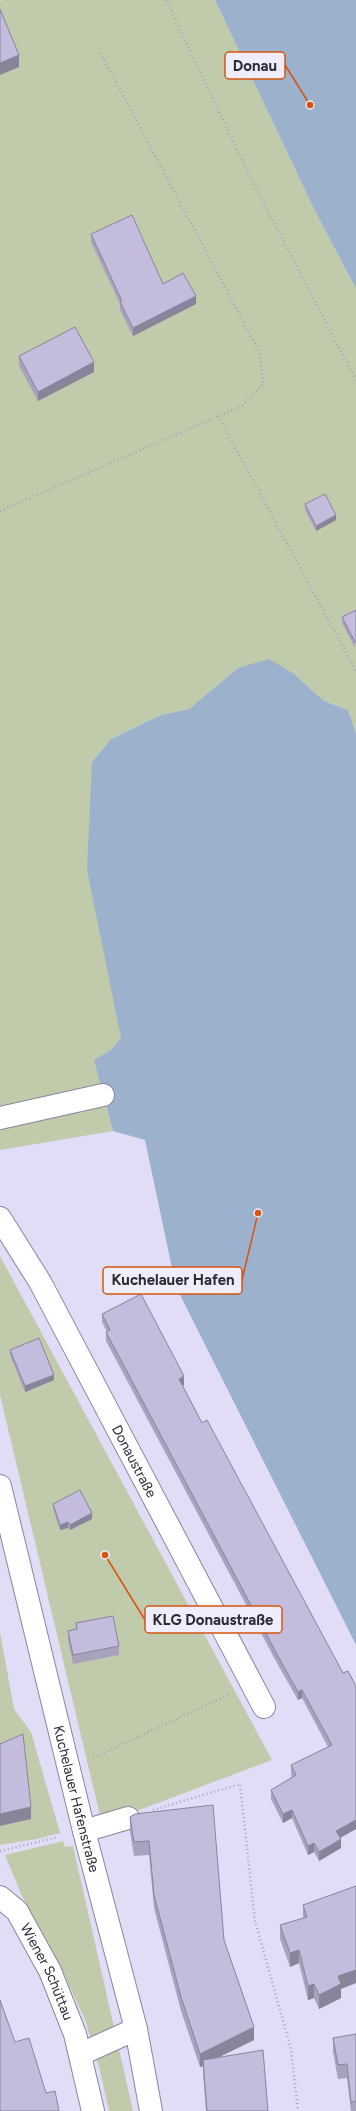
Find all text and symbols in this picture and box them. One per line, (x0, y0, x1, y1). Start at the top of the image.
callout: Donau (225, 52, 285, 79)
text: Donau (233, 57, 277, 75)
callout: Kuchelauer Hafen (103, 1267, 242, 1294)
text: Kuchelauer Hafen (111, 1271, 235, 1289)
street label: Donaustraße (108, 1422, 161, 1501)
callout: KLG Donaustraße (145, 1606, 282, 1633)
text: KLG Donaustraße (153, 1611, 274, 1629)
street label: Kuchelauer Hafenstraße (50, 1724, 103, 1874)
street label: Wiener Schüttau (17, 1920, 77, 2023)

